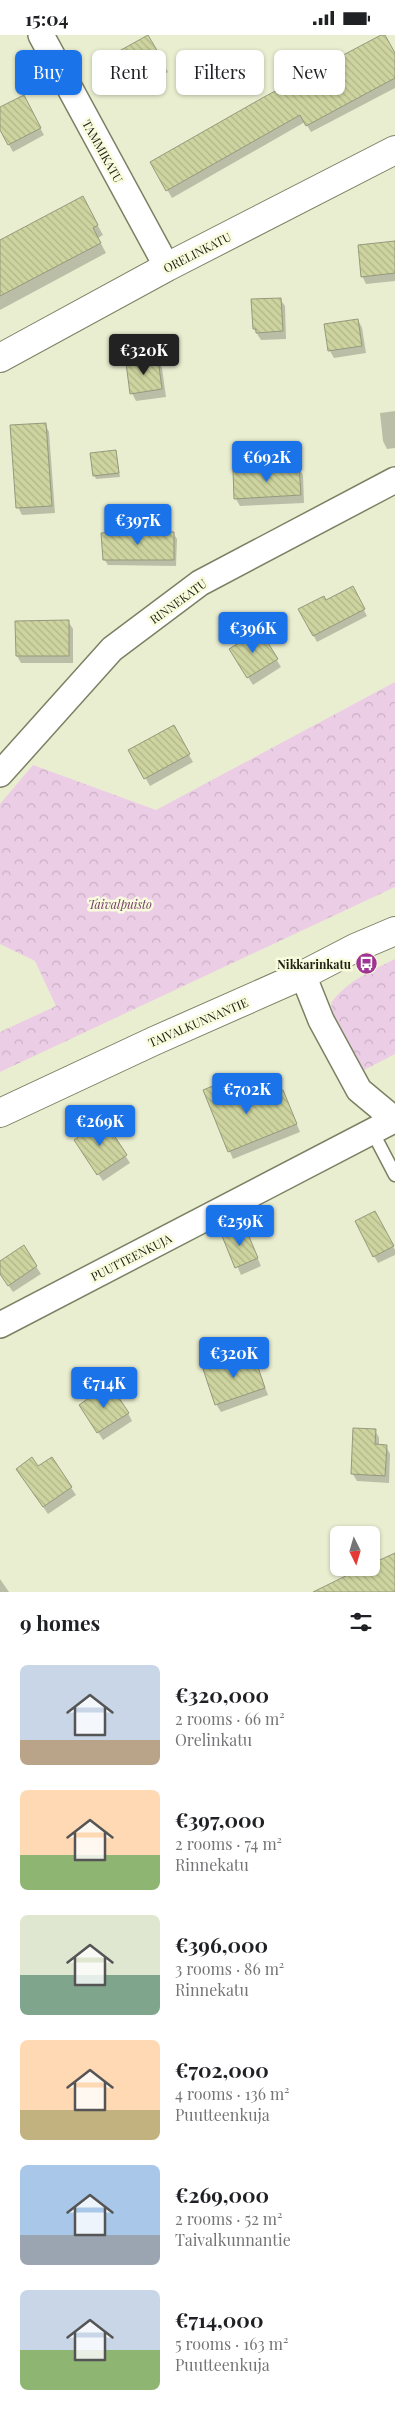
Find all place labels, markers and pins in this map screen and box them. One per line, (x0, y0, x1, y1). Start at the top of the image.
pin: €320K (109, 333, 179, 376)
pin: €692K (232, 441, 302, 483)
pin: €397K (103, 503, 173, 546)
pin: €396K (218, 611, 288, 654)
bus stop icon: Nikkarinkatu (355, 952, 379, 976)
place label: Nikkarinkatu (277, 956, 352, 972)
pin: €702K (212, 1073, 282, 1115)
pin: €269K (65, 1105, 135, 1147)
pin: €259K (205, 1205, 275, 1247)
pin: €320K (199, 1337, 269, 1379)
pin: €714K (69, 1367, 139, 1409)

